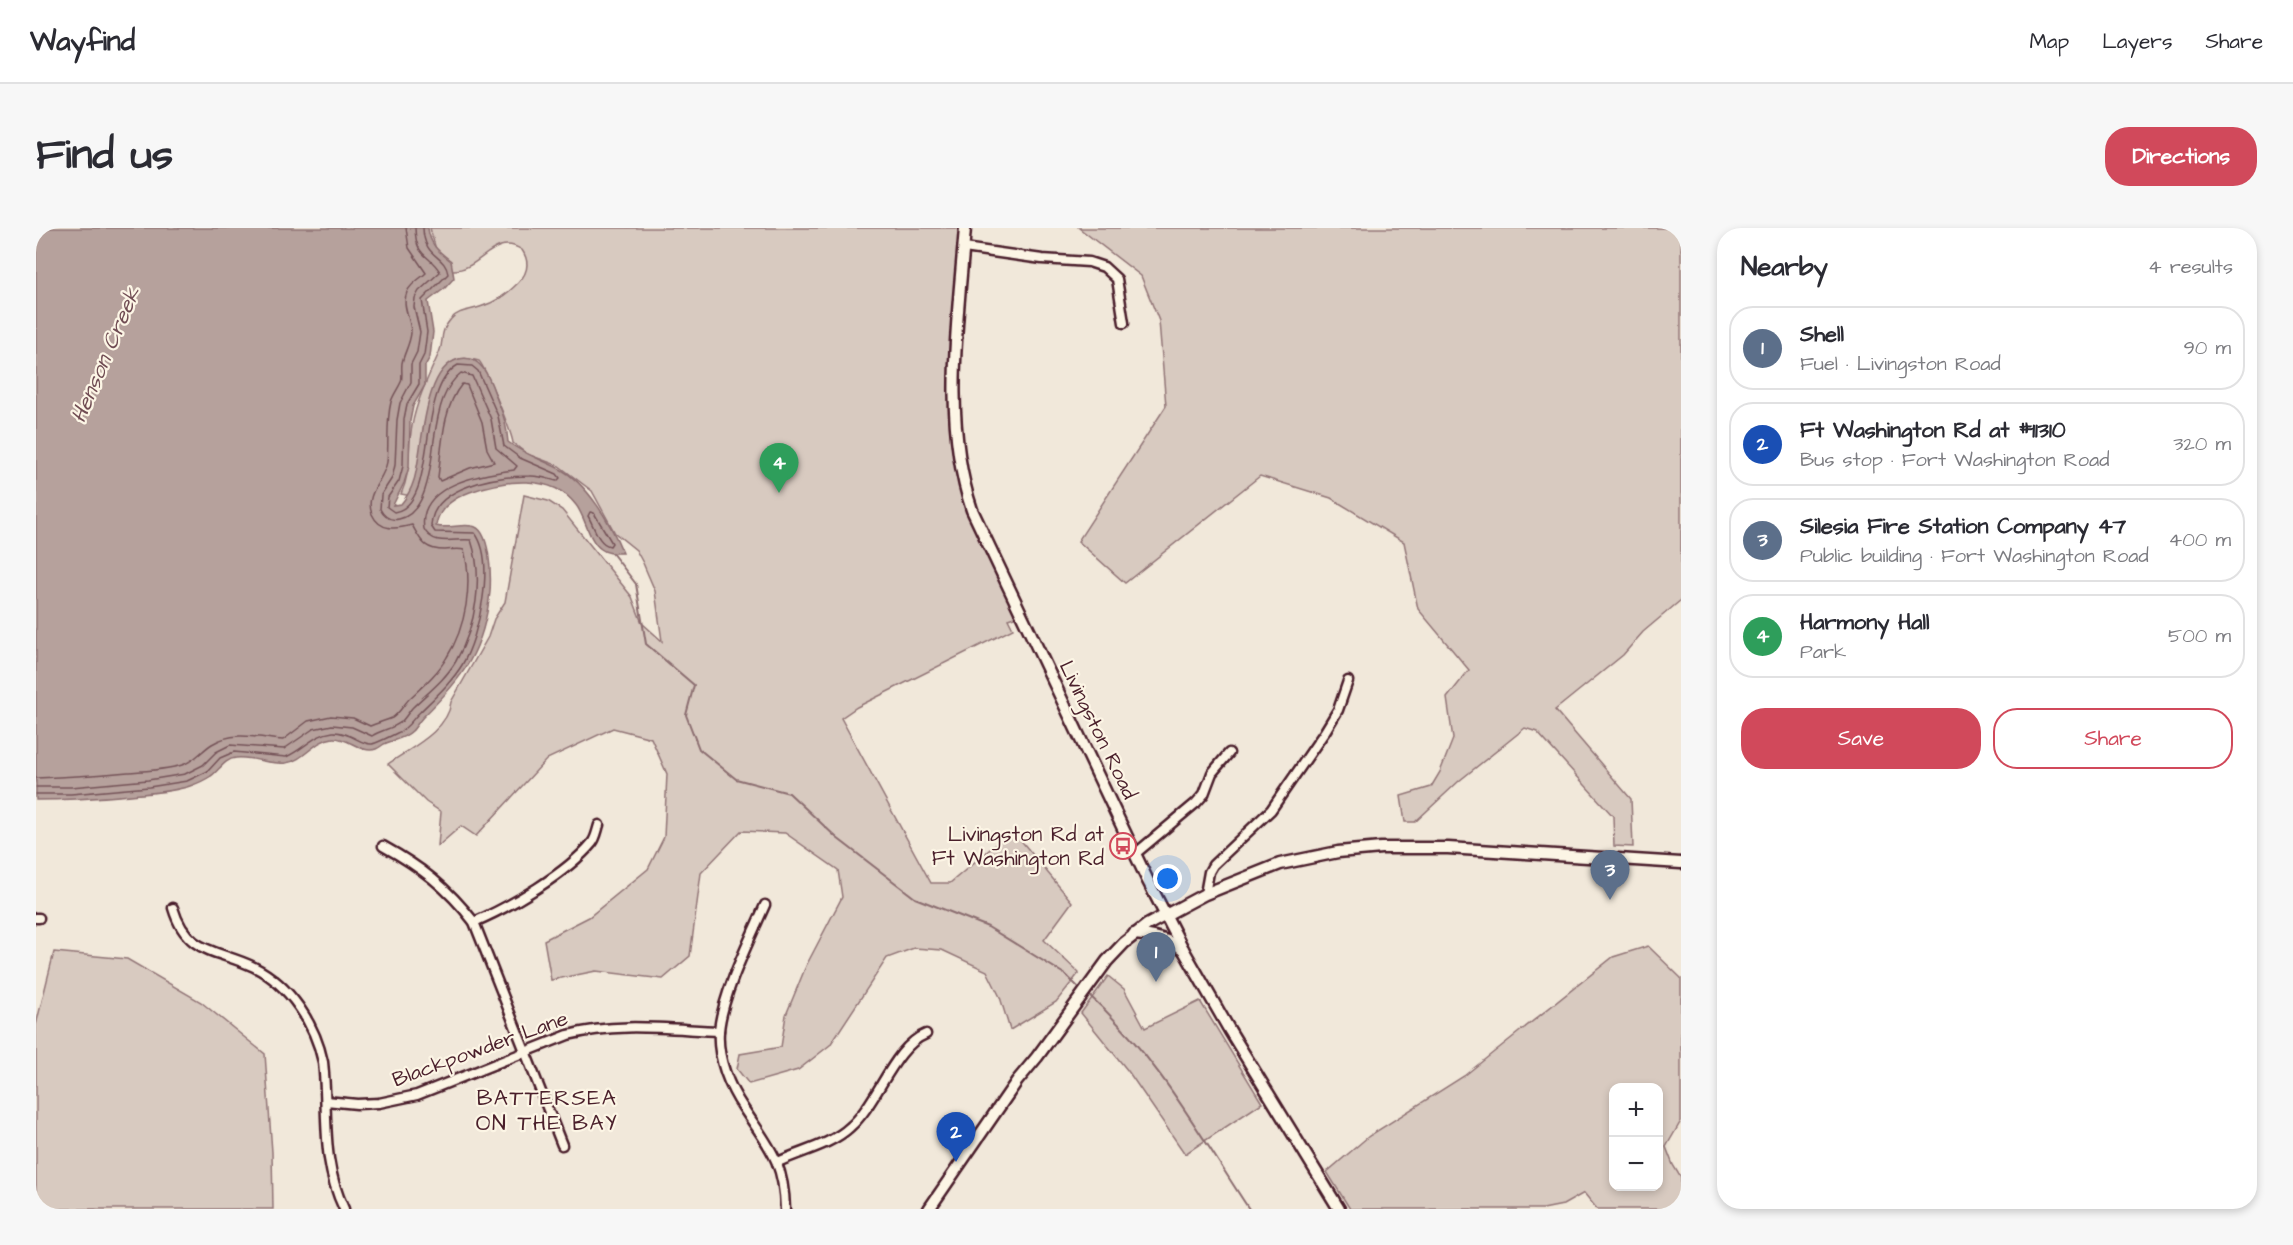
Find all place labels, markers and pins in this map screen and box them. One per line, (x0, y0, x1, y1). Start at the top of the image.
pin: 4 (760, 444, 798, 493)
place label: Livingston Rd at Ft Washington Rd (932, 820, 1105, 875)
bus stop icon: Livingston Rd at Ft Washington Rd (1108, 831, 1138, 861)
pin: 3 (1590, 850, 1630, 900)
pin: 1 (1136, 932, 1176, 982)
pin: 2 (936, 1112, 976, 1162)

